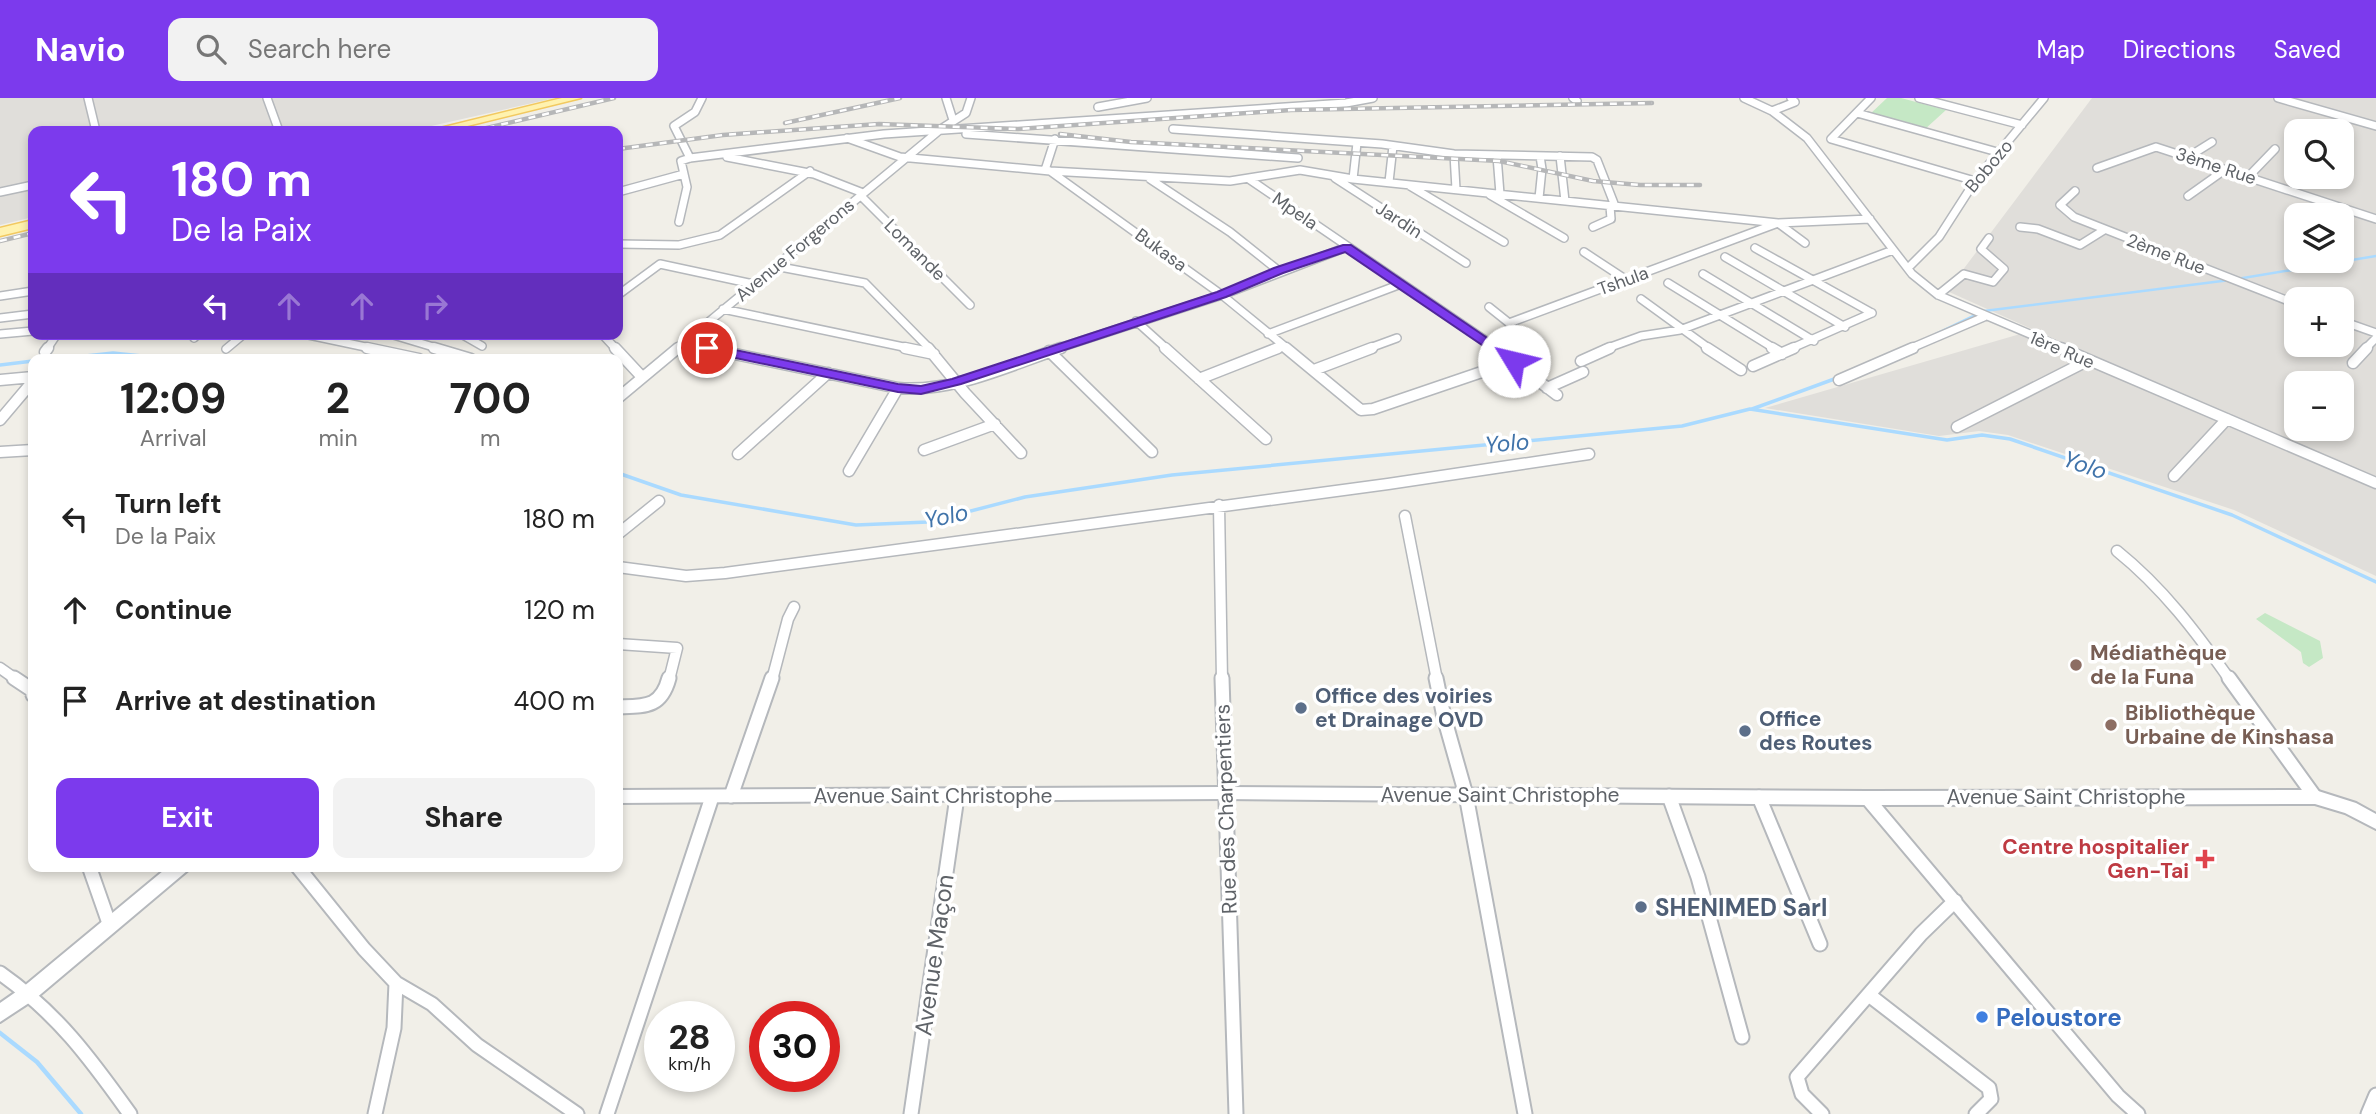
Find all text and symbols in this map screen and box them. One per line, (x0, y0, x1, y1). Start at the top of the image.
search box (168, 18, 658, 81)
text: Navio (35, 28, 126, 71)
icon: search (192, 30, 230, 68)
text: Search here (248, 32, 391, 66)
text: Map (2037, 34, 2085, 65)
text: Directions (2123, 34, 2236, 65)
text: Saved (2274, 34, 2341, 65)
map controls (2284, 119, 2354, 441)
button: search (2284, 119, 2354, 189)
street label: Bobozo (1960, 134, 2018, 198)
street label: 3ème Rue (2173, 142, 2259, 190)
text: 180 m (171, 147, 312, 211)
icon: left (56, 154, 147, 245)
street label: Mpela (1267, 187, 1323, 235)
street label: Avenue Forgerons (730, 193, 860, 307)
street label: Jardin (1371, 196, 1427, 244)
button: layers (2284, 203, 2354, 273)
text: De la Paix (171, 209, 312, 251)
street label: Lomande (879, 214, 951, 286)
street label: Bukasa (1130, 223, 1192, 277)
street label: 2ème Rue (2123, 228, 2209, 280)
street label: Tshula (1594, 261, 1652, 301)
icon: left (197, 287, 235, 325)
icon: ahead (270, 287, 308, 325)
icon: ahead (343, 287, 381, 325)
icon: right (416, 287, 454, 325)
button: + (2284, 287, 2354, 357)
pin (677, 318, 737, 378)
position arrow (1477, 324, 1551, 398)
street label: 1ère Rue (2026, 326, 2098, 374)
icon: arrive (688, 329, 726, 367)
text: 12:09 (120, 371, 226, 426)
text: 2 (326, 371, 350, 426)
text: 700 (450, 371, 531, 426)
button: − (2284, 371, 2354, 441)
text: Arrival (140, 423, 207, 453)
text: min (318, 423, 358, 453)
text: m (480, 423, 501, 453)
water label: Yolo (1484, 426, 1530, 460)
water label: Yolo (2059, 444, 2111, 486)
text: Turn left (115, 487, 222, 521)
water label: Yolo (921, 497, 971, 535)
icon: left (56, 500, 94, 538)
text: 180 m (523, 502, 595, 536)
text: De la Paix (115, 521, 216, 551)
icon: ahead (56, 591, 94, 629)
text: Continue (115, 593, 232, 627)
text: 120 m (524, 593, 595, 627)
place label: Médiathèque de la Funa (2090, 639, 2227, 691)
marker: Médiathèque de la Funa (2068, 657, 2084, 673)
icon: arrive (56, 682, 94, 720)
place label: Office des voiries et Drainage OVD (1315, 682, 1493, 734)
text: Arrive at destination (115, 684, 376, 718)
text: 400 m (514, 684, 595, 718)
place label: Bibliothèque Urbaine de Kinshasa (2125, 699, 2334, 751)
marker: Office des voiries et Drainage OVD (1293, 700, 1309, 716)
street label: Rue des Charpentiers (1208, 703, 1244, 915)
place label: Office des Routes (1759, 705, 1873, 757)
marker: Bibliothèque Urbaine de Kinshasa (2103, 717, 2119, 733)
marker: Office des Routes (1737, 723, 1753, 739)
button: Exit (56, 778, 319, 858)
button: Share (333, 778, 595, 858)
street label: Avenue Saint Christophe (1380, 781, 1620, 809)
street label: Avenue Saint Christophe (813, 782, 1053, 810)
street label: Avenue Saint Christophe (1946, 783, 2186, 811)
place label: Centre hospitalier Gen-Tai (2002, 833, 2189, 885)
marker: Centre hospitalier Gen-Tai (2195, 849, 2215, 869)
street label: Avenue Maçon (907, 872, 961, 1038)
place label: SHENIMED Sarl (1655, 892, 1827, 923)
marker: SHENIMED Sarl (1633, 899, 1649, 915)
speed limit sign: 30 (749, 1001, 840, 1092)
place label: Peloustore (1996, 1002, 2122, 1033)
marker: Peloustore (1974, 1009, 1990, 1025)
text: 28 (668, 1014, 711, 1060)
text: km/h (668, 1052, 711, 1076)

